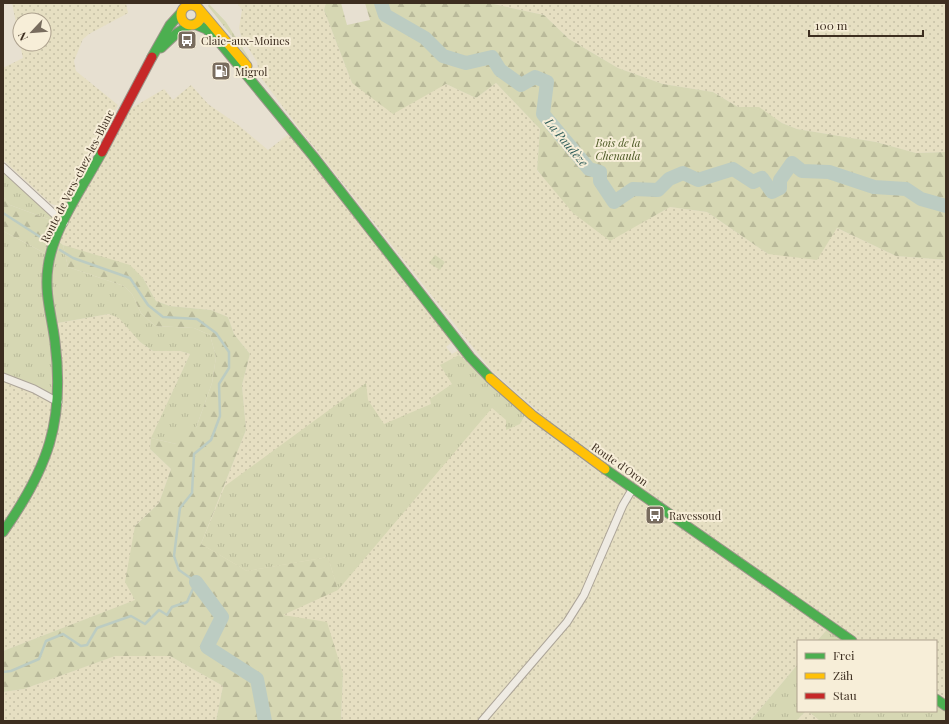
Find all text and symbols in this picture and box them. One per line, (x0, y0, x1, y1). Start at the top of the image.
north arrow (12, 12, 52, 52)
scale bar (809, 12, 923, 38)
text: 100 m (815, 17, 848, 33)
bus stop icon: Claie-aux-Moines (176, 29, 198, 51)
text: N (14, 30, 31, 43)
place label: Claie-aux-Moines (201, 33, 290, 48)
fuel station icon: Migrol (210, 60, 232, 82)
place label: Migrol (235, 64, 267, 79)
street label: Route de Vers-chez-les-Blanc (37, 107, 117, 245)
water label: La Paudèze (541, 114, 592, 170)
park label: Bois de la Chenaula (595, 135, 641, 163)
street label: Route d'Oron (589, 439, 652, 489)
bus stop icon: Ravessoud (644, 504, 666, 526)
place label: Ravessoud (669, 508, 722, 523)
legend (797, 640, 937, 712)
text: Frei (833, 647, 855, 663)
text: Zäh (833, 667, 853, 683)
text: Stau (833, 687, 857, 703)

